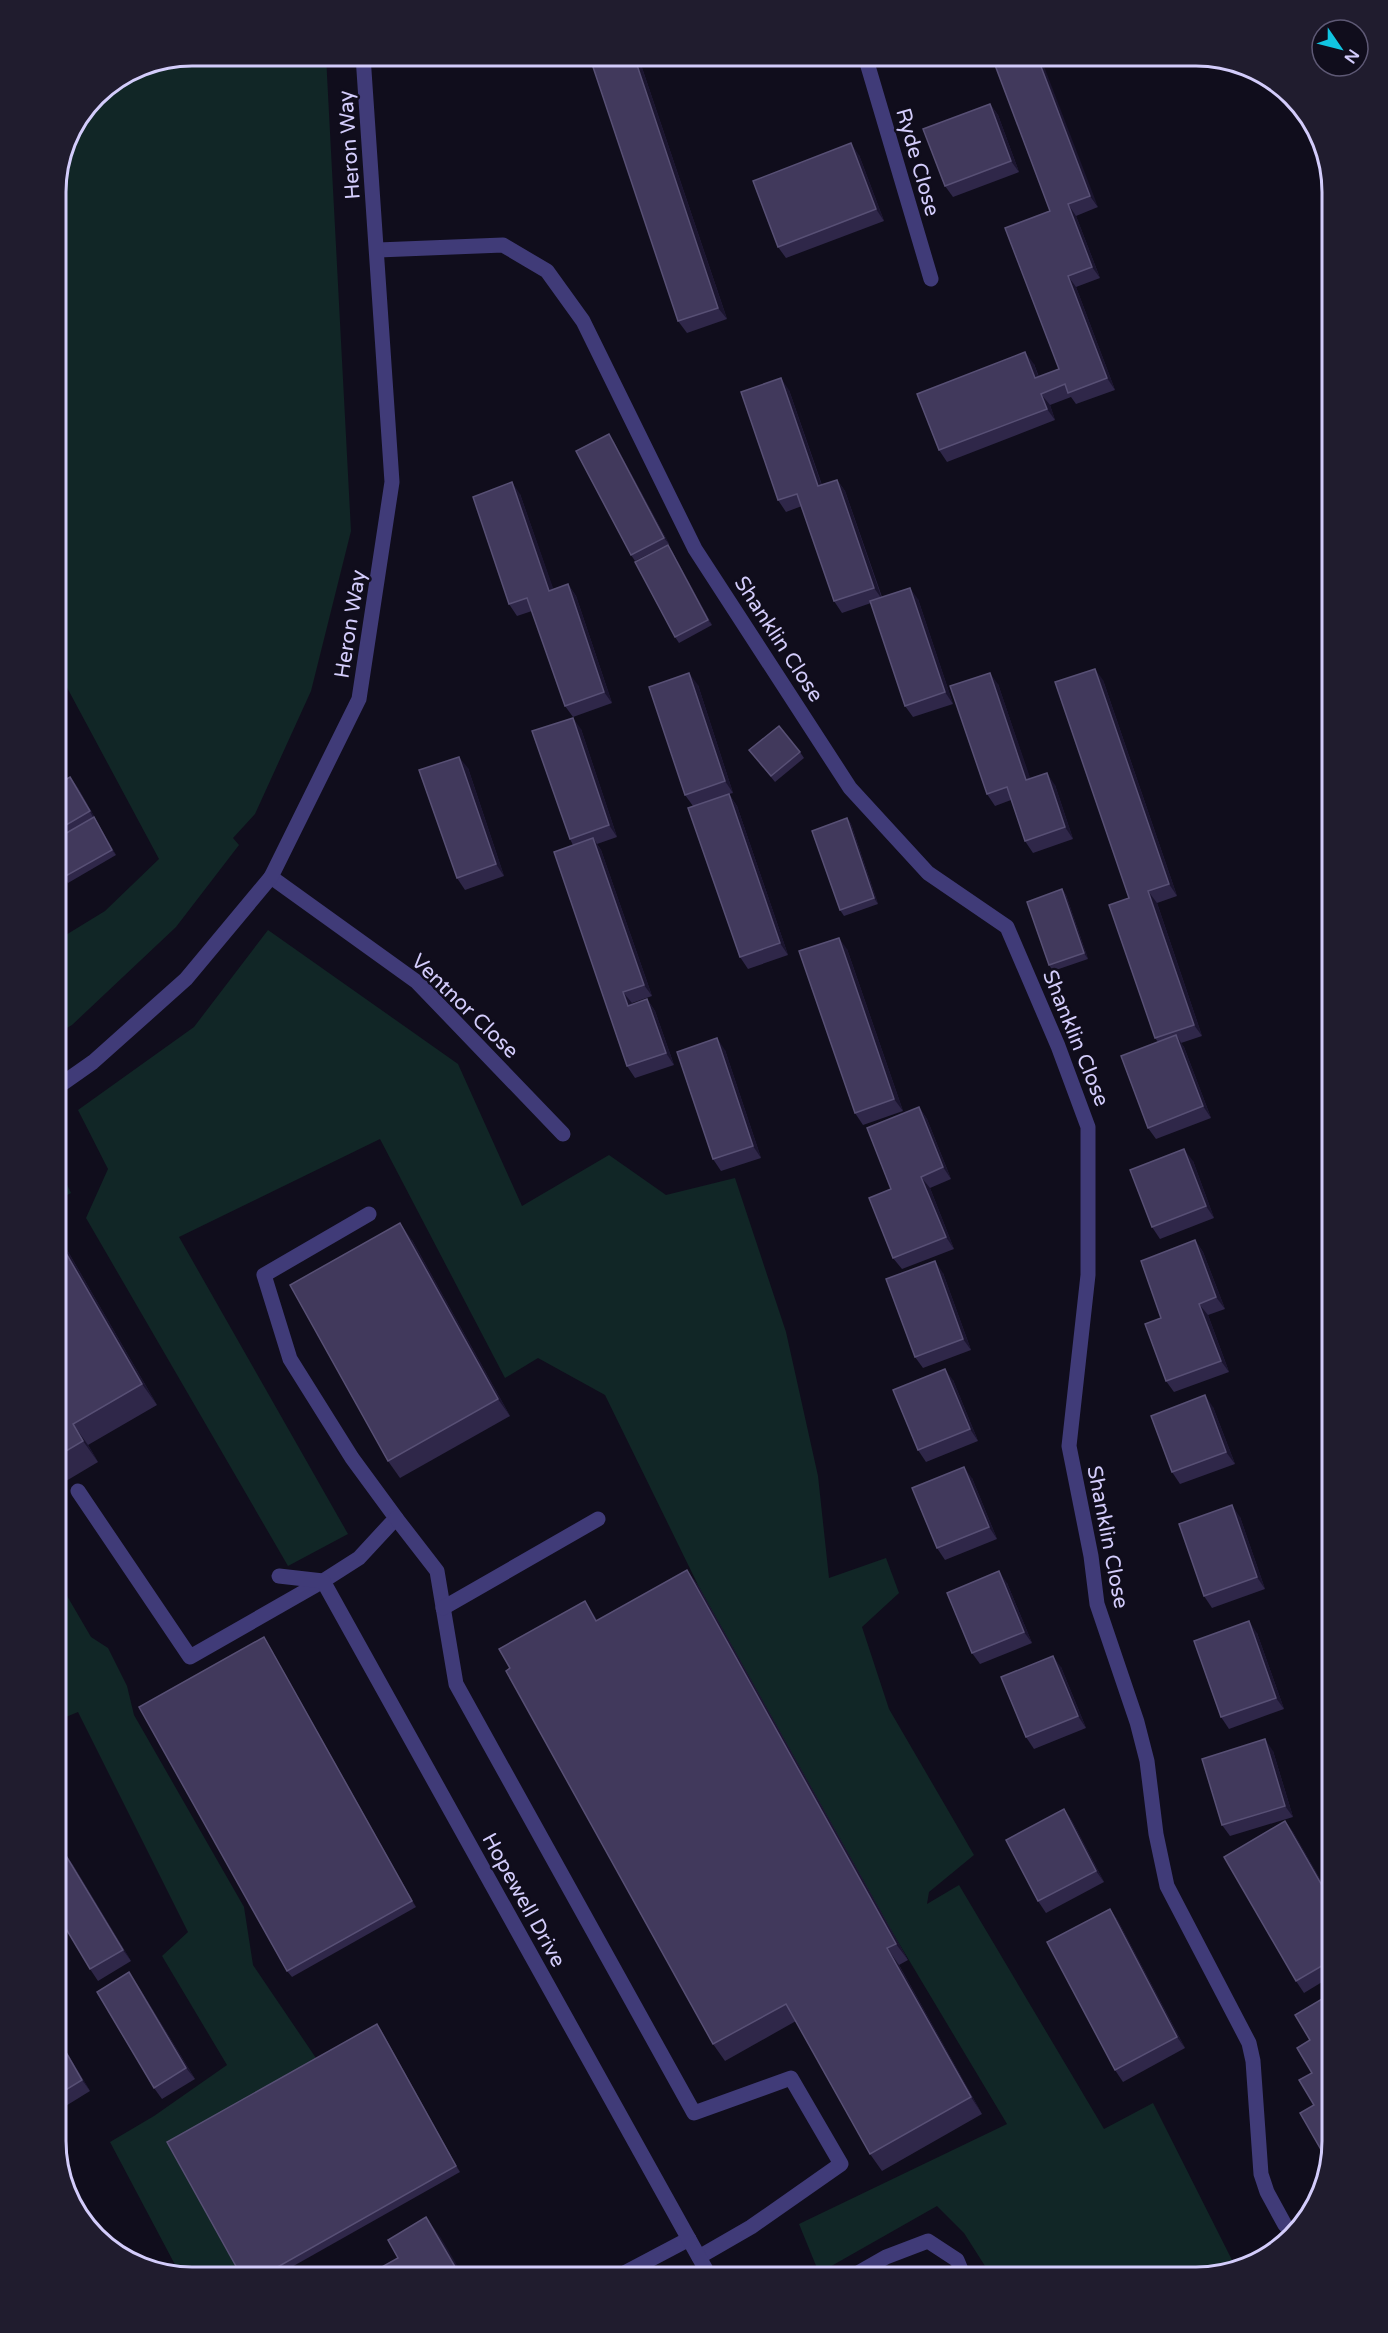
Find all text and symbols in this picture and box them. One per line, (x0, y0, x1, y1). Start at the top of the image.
north arrow (1310, 18, 1370, 78)
text: N (1340, 45, 1363, 67)
street label: Heron Way (333, 89, 366, 200)
street label: Ryde Close (890, 105, 945, 219)
street label: Heron Way (330, 568, 371, 680)
street label: Shanklin Close (729, 572, 829, 707)
street label: Ventnor Close (406, 949, 524, 1064)
street label: Shanklin Close (1037, 966, 1114, 1110)
street label: Shanklin Close (1081, 1464, 1134, 1611)
street label: Hopewell Drive (476, 1829, 571, 1972)

